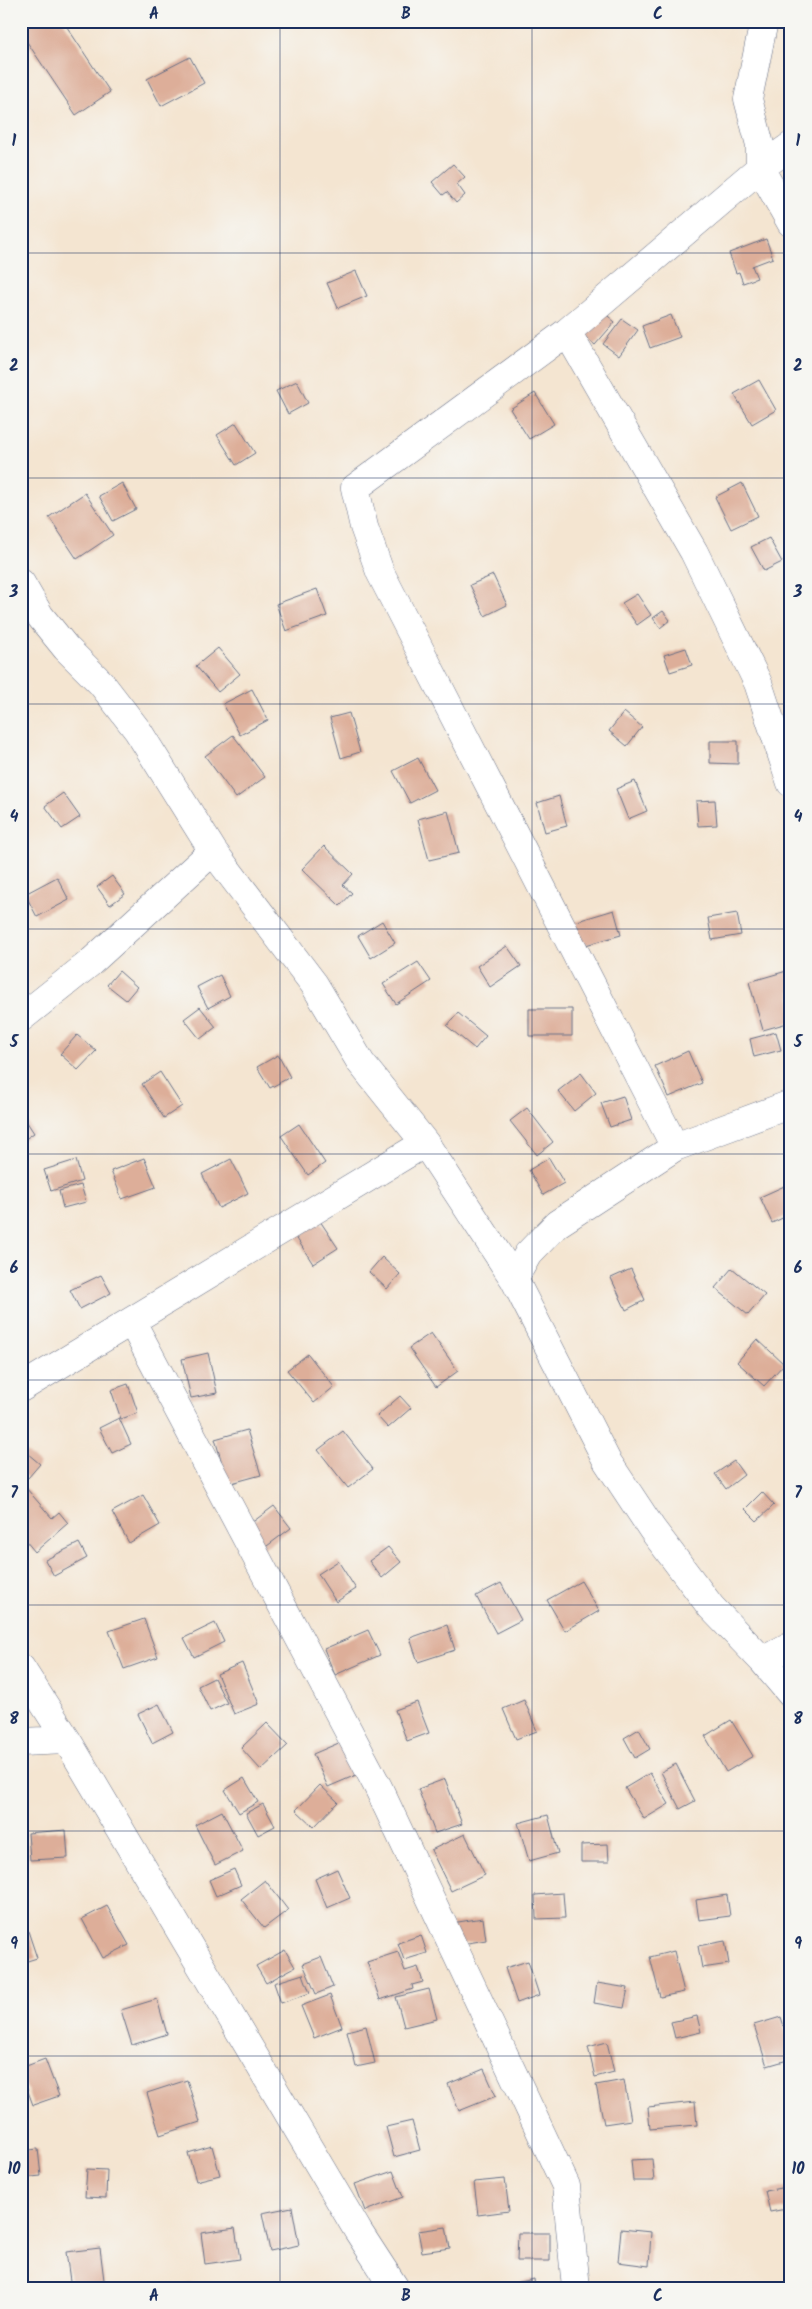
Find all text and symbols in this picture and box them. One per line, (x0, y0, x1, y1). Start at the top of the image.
text: A (149, 2, 159, 27)
text: B (401, 2, 411, 27)
text: C (653, 2, 663, 27)
text: 1 (12, 129, 17, 154)
text: 1 (796, 129, 801, 154)
text: 2 (9, 354, 19, 379)
text: 2 (793, 354, 803, 379)
text: 3 (9, 580, 19, 605)
text: 3 (793, 580, 803, 605)
text: 4 (10, 805, 19, 830)
text: 4 (794, 805, 803, 830)
text: 5 (9, 1030, 20, 1055)
text: 5 (793, 1030, 804, 1055)
text: 6 (10, 1256, 19, 1281)
text: 6 (794, 1256, 803, 1281)
text: 7 (10, 1481, 18, 1506)
text: 7 (794, 1481, 802, 1506)
text: 8 (9, 1707, 19, 1732)
text: 8 (793, 1707, 803, 1732)
text: 9 (10, 1932, 18, 1957)
text: 9 (794, 1932, 802, 1957)
text: 10 (7, 2157, 21, 2182)
text: 10 (791, 2157, 805, 2182)
text: A (149, 2284, 159, 2309)
text: B (401, 2284, 411, 2309)
text: C (653, 2284, 663, 2309)

